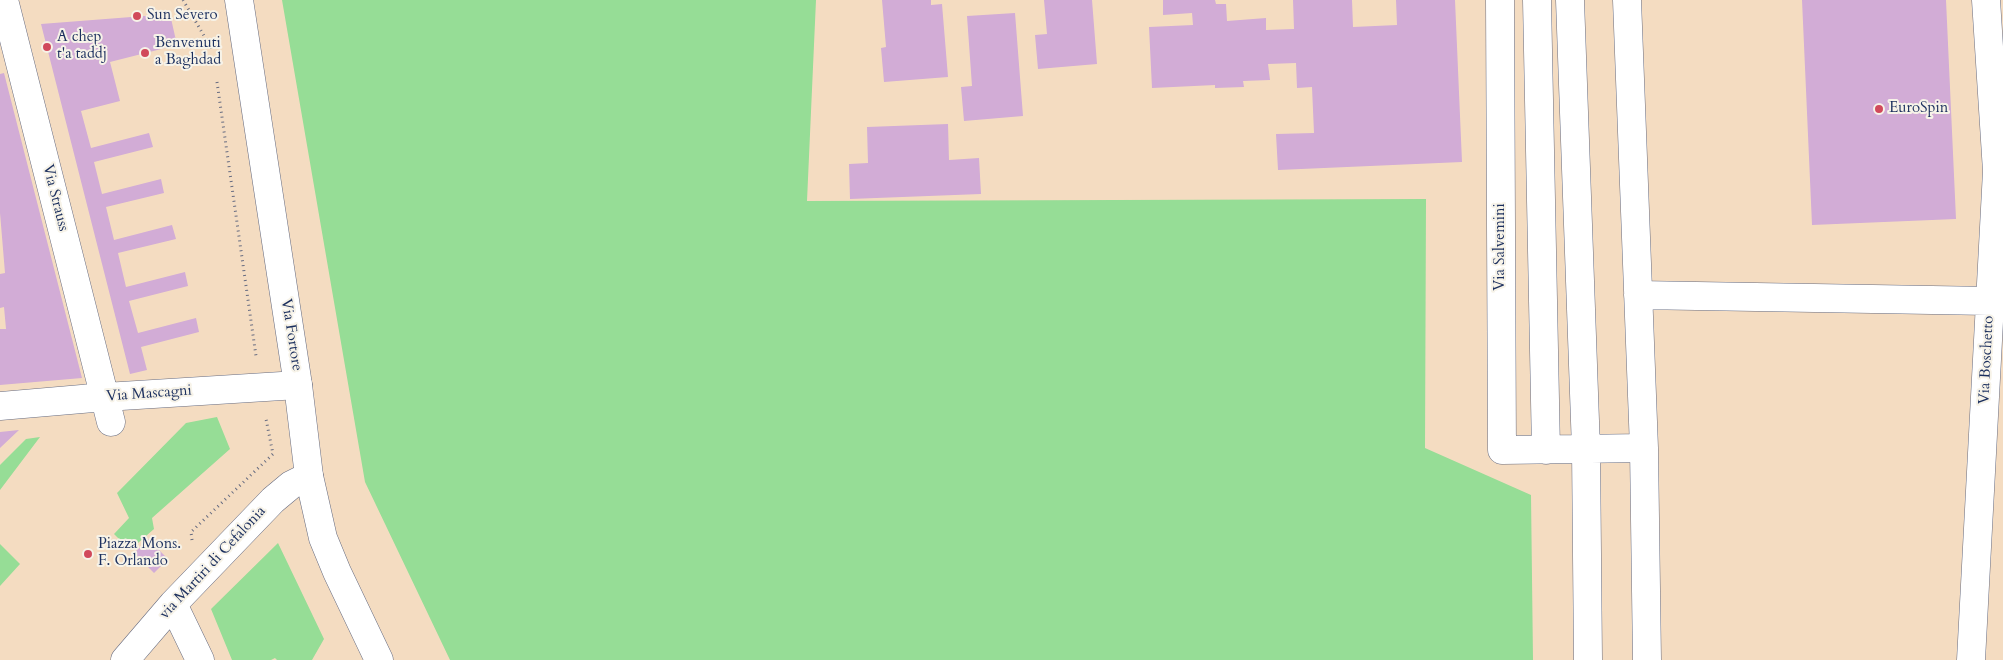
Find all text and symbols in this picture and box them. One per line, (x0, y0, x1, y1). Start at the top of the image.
place label: Sun Severo (147, 7, 218, 25)
marker: Sun Severo (131, 10, 143, 22)
place label: A chep t'a taddj (57, 29, 107, 64)
place label: Benvenuti a Baghdad (155, 35, 221, 70)
marker: A chep t'a taddj (41, 41, 53, 53)
marker: Benvenuti a Baghdad (139, 47, 151, 59)
place label: EuroSpin (1889, 100, 1948, 118)
marker: EuroSpin (1873, 103, 1885, 115)
street label: Via Strauss (38, 163, 72, 233)
street label: Via Salvemini (1492, 203, 1510, 291)
street label: Via Fortore (276, 298, 306, 372)
street label: Via Boschetto (1976, 315, 1998, 405)
street label: Via Mascagni (106, 382, 192, 406)
street label: via Martiri di Cefalonia (156, 503, 270, 623)
place label: Piazza Mons. F. Orlando (98, 536, 181, 571)
marker: Piazza Mons. F. Orlando (82, 548, 94, 560)

